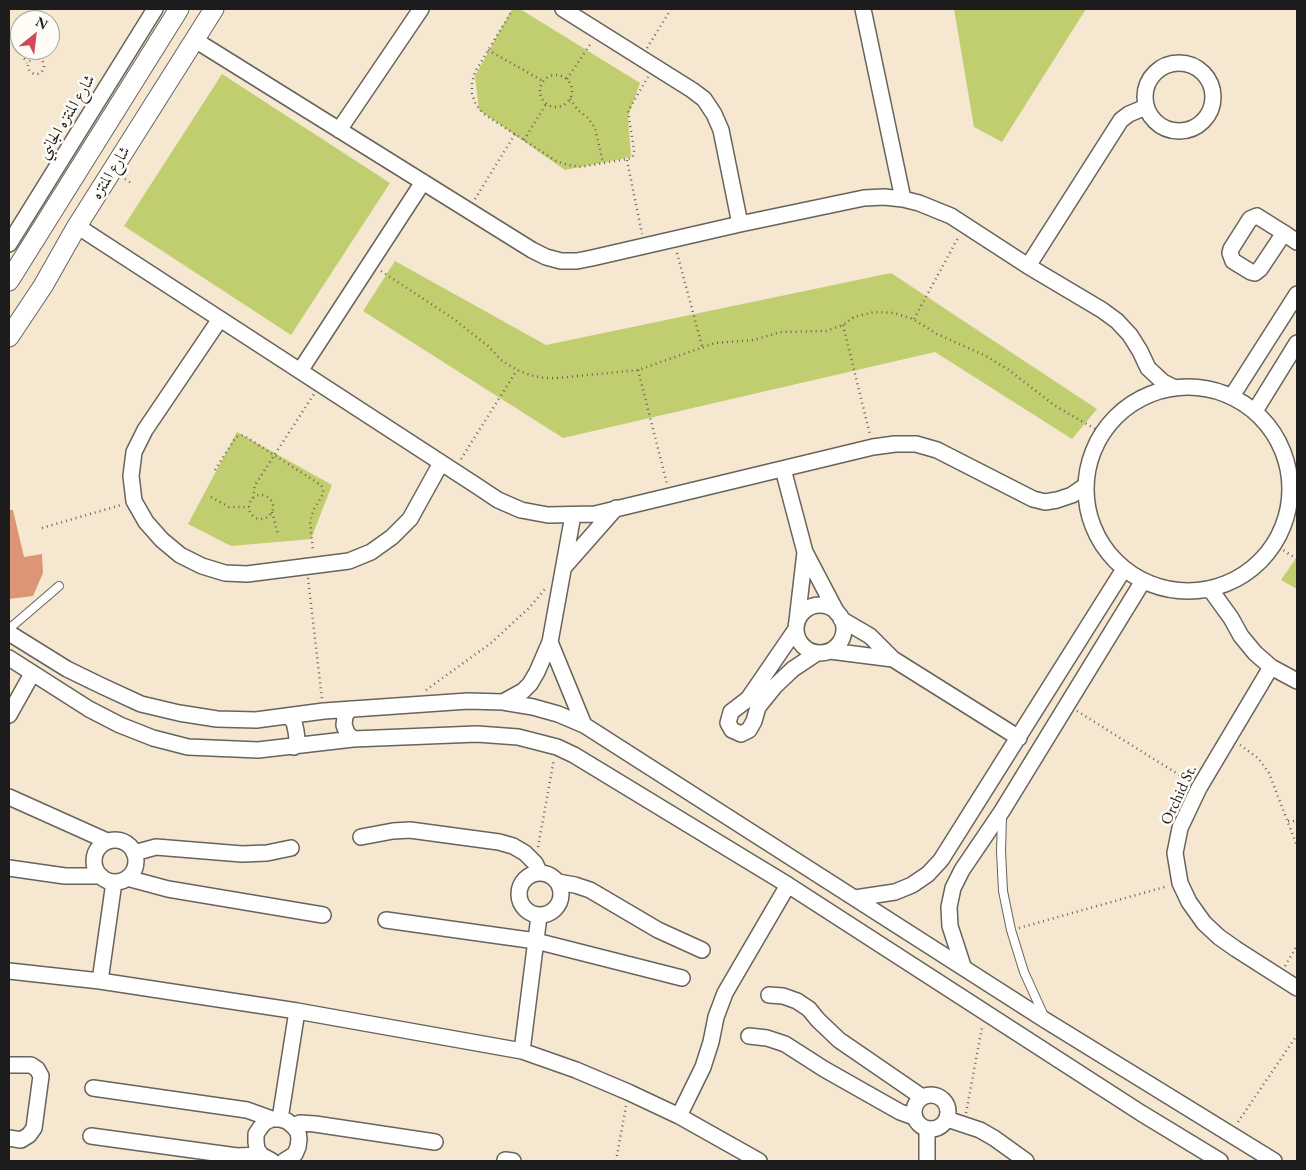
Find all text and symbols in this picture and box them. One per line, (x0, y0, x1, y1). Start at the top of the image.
north arrow (10, 10, 60, 60)
text: N (32, 12, 51, 33)
street label: شارع المنتزه الجانبي (34, 71, 100, 163)
street label: شارع المنتزه (87, 143, 135, 203)
street label: Orchid St. (1157, 762, 1201, 828)

